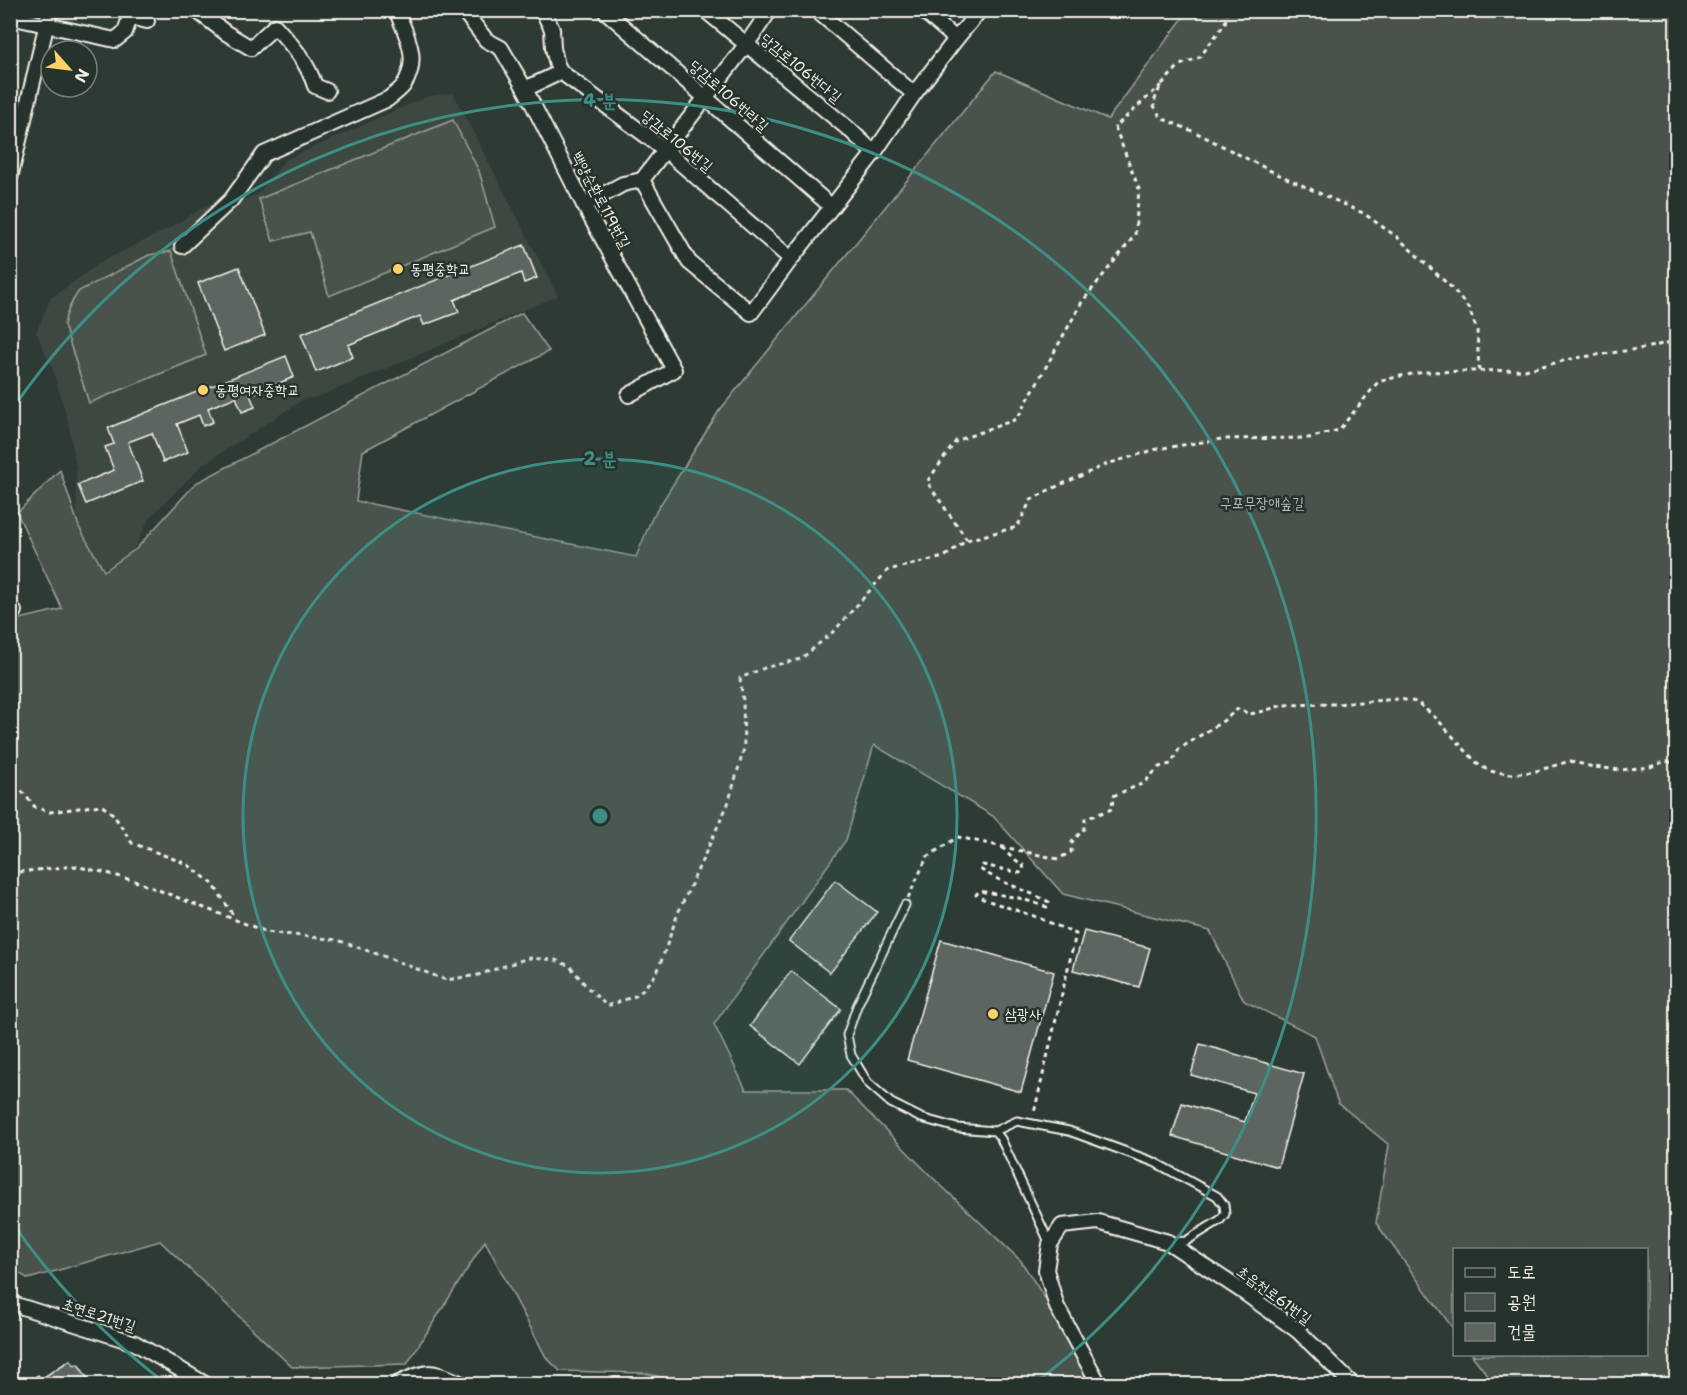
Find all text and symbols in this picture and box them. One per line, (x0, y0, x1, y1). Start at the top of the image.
street label: 당감로106번다길 (756, 29, 846, 107)
north arrow (39, 39, 99, 99)
street label: 당감로106번라길 (685, 56, 773, 136)
text: N (70, 65, 94, 86)
text: 4 분 (583, 89, 617, 113)
street label: 당감로106번길 (637, 106, 717, 176)
street label: 백양순환로119번길 (567, 148, 635, 252)
place label: 동평중학교 (410, 259, 470, 279)
marker: 동평중학교 (391, 262, 405, 276)
place label: 동평여자중학교 (215, 380, 300, 400)
marker: 동평여자중학교 (196, 383, 210, 397)
text: 2 분 (583, 447, 617, 471)
park label: 구포무장애숲길 (1220, 493, 1304, 513)
centre of rings (590, 806, 610, 826)
place label: 삼광사 (1005, 1004, 1041, 1024)
marker: 삼광사 (986, 1007, 1000, 1021)
legend (1453, 1248, 1648, 1356)
text: 도로 (1507, 1260, 1536, 1284)
street label: 초읍천로61번길 (1233, 1261, 1315, 1329)
text: 공원 (1507, 1290, 1536, 1314)
street label: 초연로21번길 (60, 1294, 138, 1336)
text: 건물 (1507, 1320, 1536, 1344)

